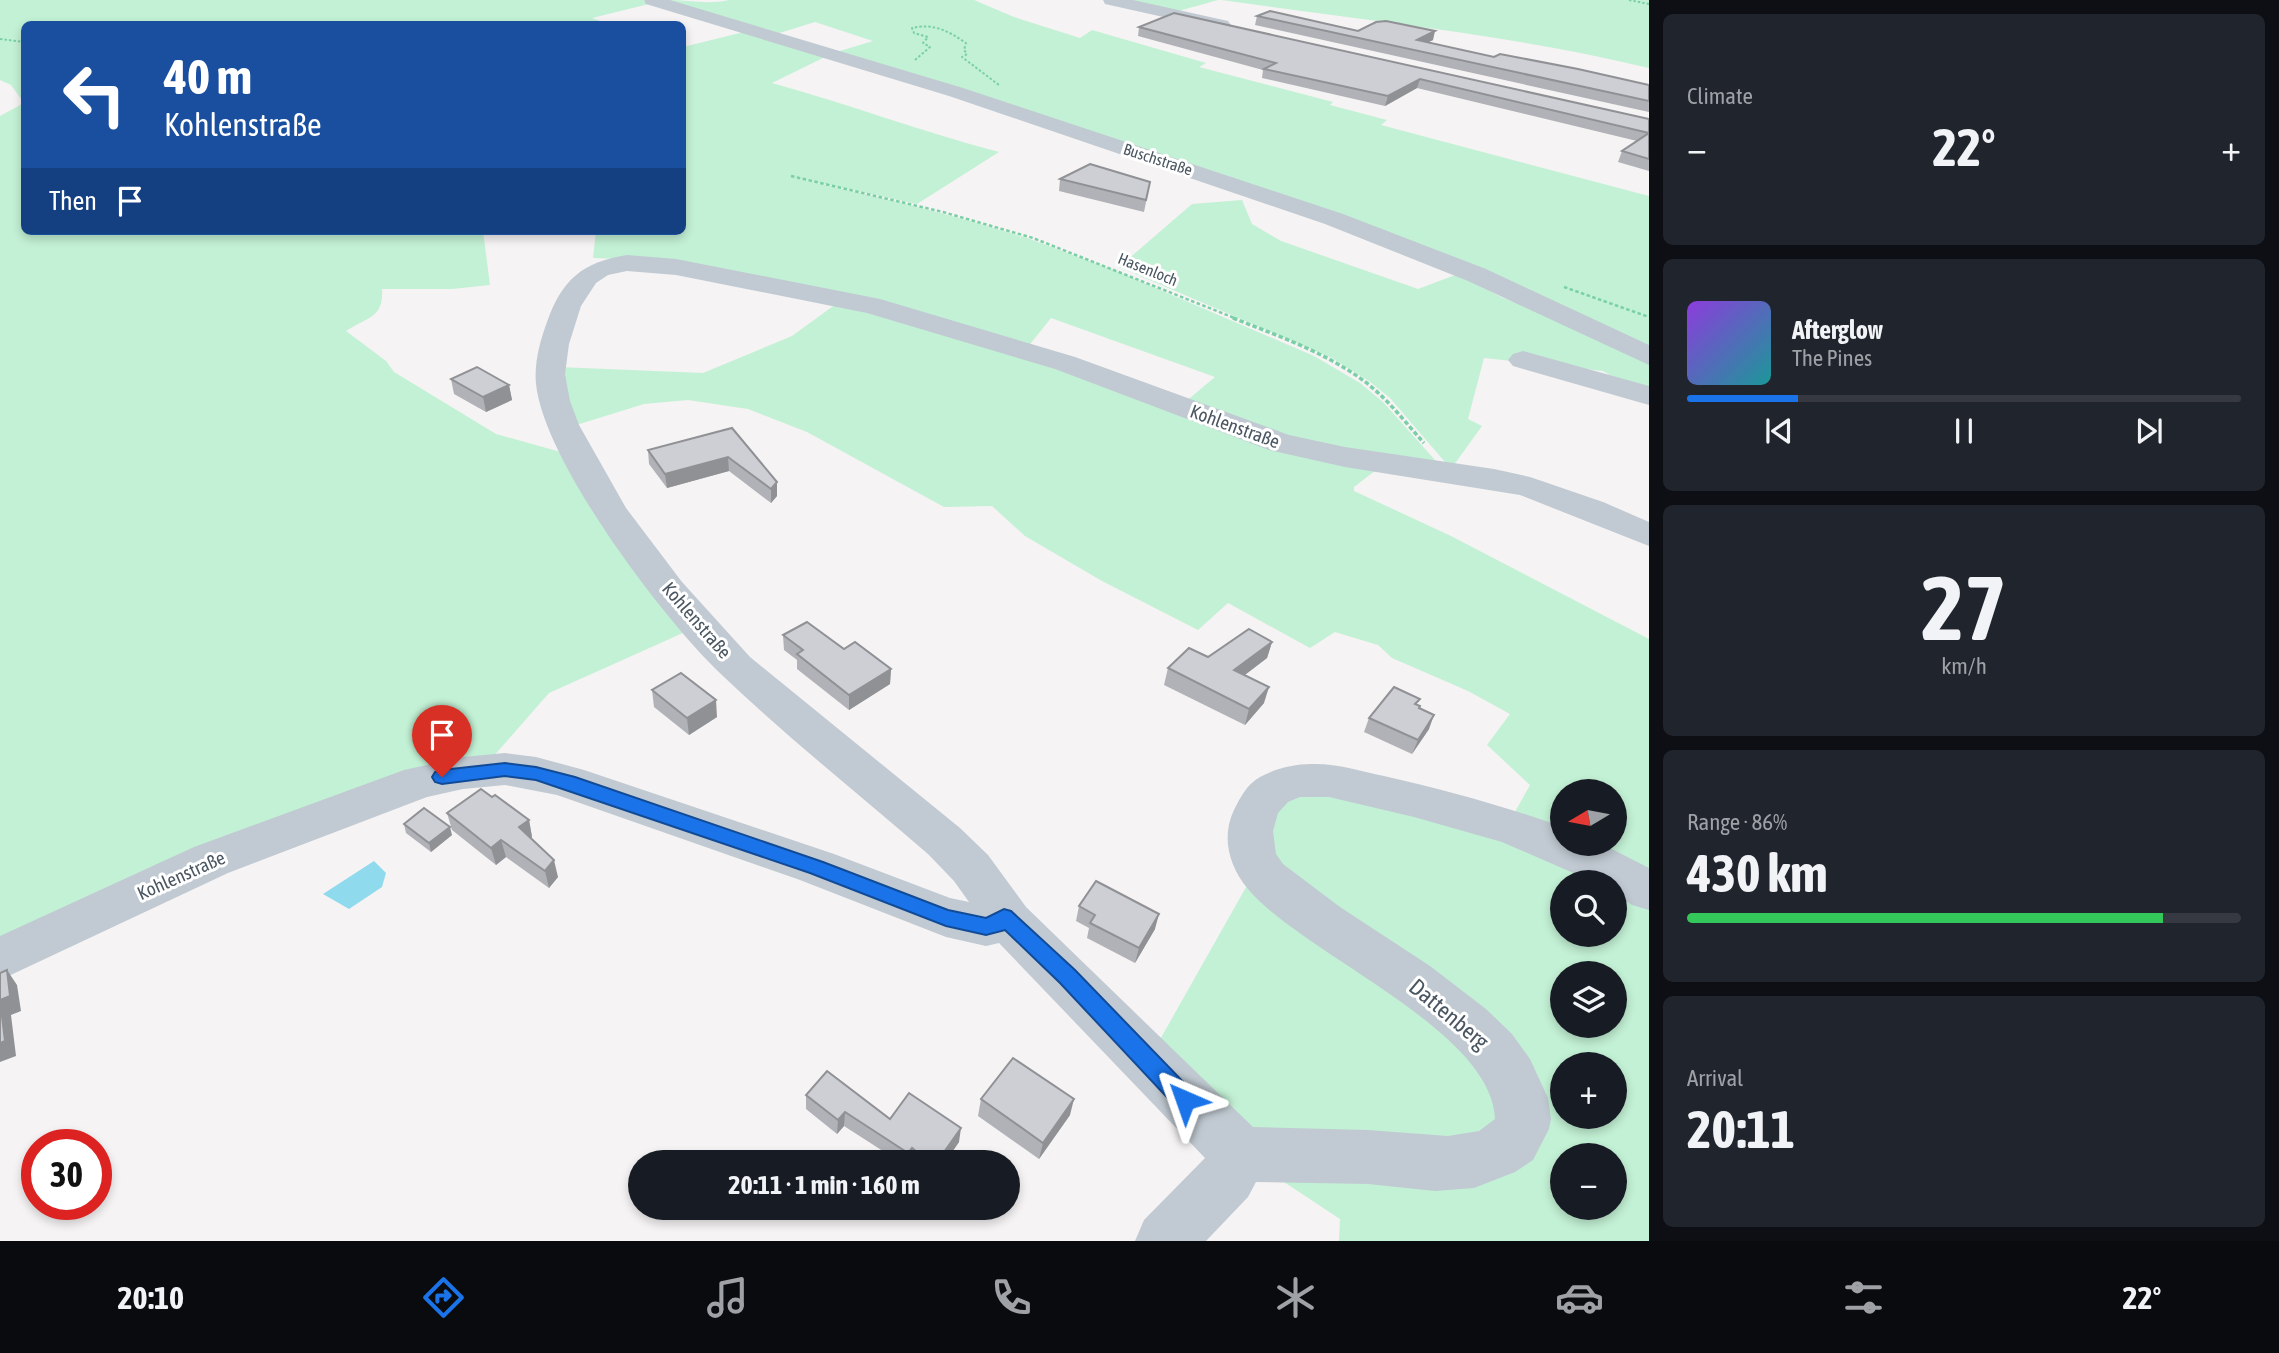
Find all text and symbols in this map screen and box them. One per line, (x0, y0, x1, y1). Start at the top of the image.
text: 40 m (164, 48, 252, 104)
icon: left (49, 49, 140, 140)
text: Climate (1687, 83, 1753, 109)
text: Kohlenstraße (164, 106, 322, 143)
text: 22° (1932, 117, 1996, 177)
text: − (1687, 126, 1707, 169)
text: + (2221, 126, 2241, 169)
street label: Buschstraße (1121, 139, 1195, 179)
icon: arrive (111, 182, 149, 220)
text: Then (49, 186, 97, 216)
street label: Hasenloch (1116, 249, 1180, 289)
text: Afterglow (1792, 315, 1883, 345)
text: The Pines (1792, 345, 1872, 371)
street label: Kohlenstraße (1187, 400, 1283, 452)
icon: previous (1760, 412, 1798, 450)
icon: pause (1945, 412, 1983, 450)
icon: next (2130, 412, 2168, 450)
text: 27 (1921, 555, 2007, 659)
street label: Kohlenstraße (658, 577, 736, 663)
text: km/h (1941, 653, 1987, 679)
pin (412, 705, 472, 777)
icon: arrive (423, 716, 461, 754)
north arrow (1550, 779, 1628, 856)
map controls (1550, 779, 1627, 1220)
text: Range · 86% (1687, 809, 1787, 835)
text: 430 km (1687, 843, 1828, 903)
street label: Kohlenstraße (134, 846, 228, 904)
button: search (1550, 870, 1627, 947)
button: layers (1550, 961, 1627, 1038)
street label: Dattenberg (1404, 973, 1494, 1055)
button: + (1550, 1052, 1627, 1129)
position arrow (1148, 1063, 1222, 1137)
text: Arrival (1687, 1065, 1743, 1091)
text: 20:11 (1687, 1099, 1795, 1159)
speed limit sign: 30 (21, 1129, 112, 1220)
button: − (1550, 1143, 1627, 1220)
text: 20:11 · 1 min · 160 m (728, 1170, 920, 1200)
icon: directions (419, 1273, 468, 1322)
icon: music (703, 1273, 752, 1322)
icon: phone (987, 1273, 1036, 1322)
icon: climate (1271, 1273, 1320, 1322)
icon: car (1555, 1273, 1604, 1322)
icon: filters (1839, 1273, 1888, 1322)
text: 20:10 (117, 1279, 184, 1316)
text: 22° (2123, 1279, 2161, 1316)

